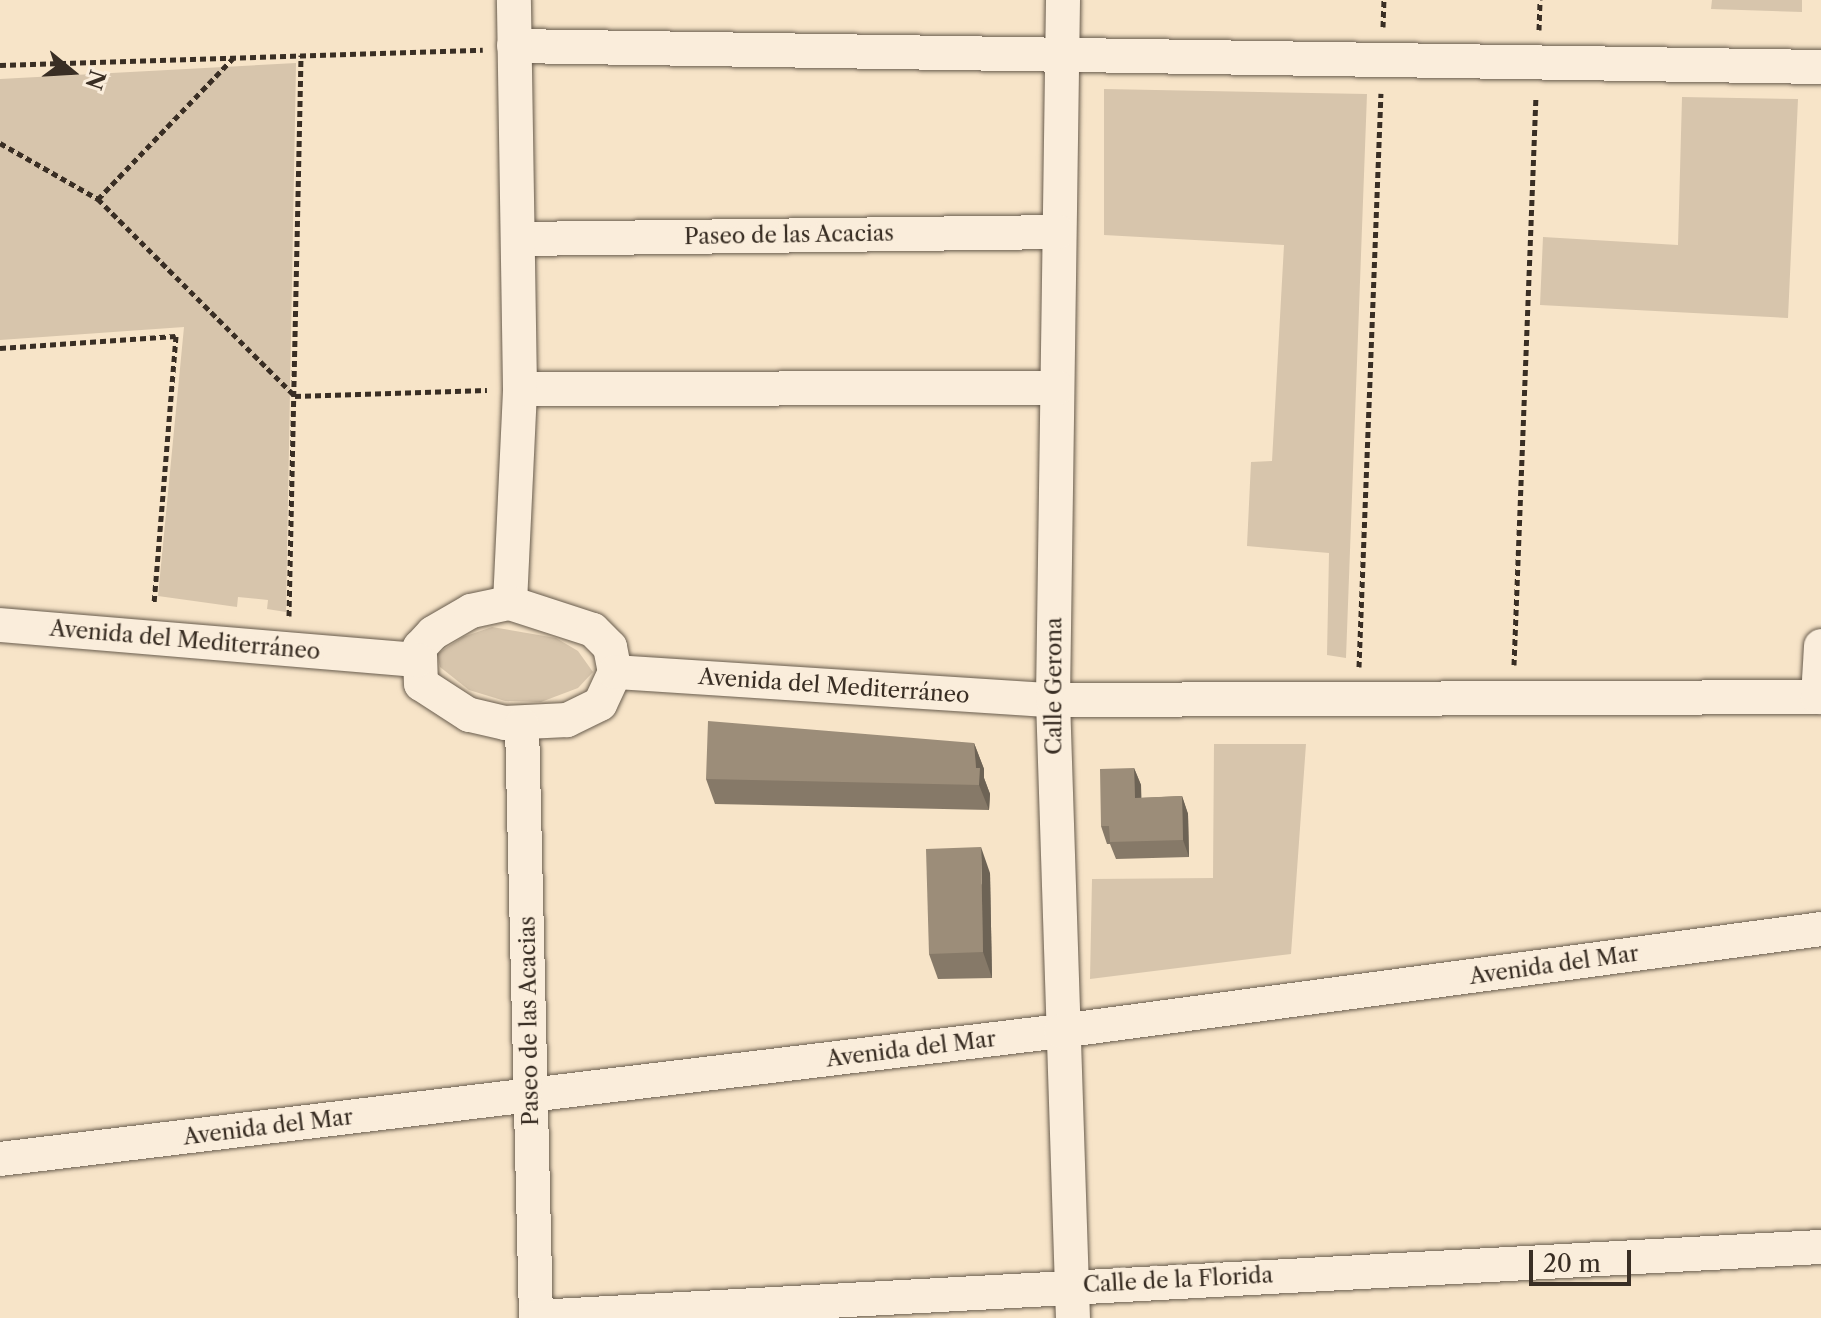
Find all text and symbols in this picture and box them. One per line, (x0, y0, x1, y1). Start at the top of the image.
north arrow (32, 32, 112, 112)
text: N (80, 66, 111, 93)
street label: Paseo de las Acacias (683, 220, 895, 250)
street label: Avenida del Mediterráneo (48, 615, 322, 665)
street label: Calle Gerona (1041, 617, 1067, 755)
street label: Avenida del Mediterráneo (697, 663, 971, 709)
street label: Paseo de las Acacias (514, 915, 544, 1127)
street label: Avenida del Mar (1468, 940, 1640, 990)
street label: Avenida del Mar (825, 1025, 997, 1073)
street label: Avenida del Mar (182, 1103, 354, 1151)
scale bar (1533, 1234, 1635, 1284)
text: 20 m (1543, 1249, 1601, 1278)
street label: Calle de la Florida (1082, 1262, 1274, 1298)

